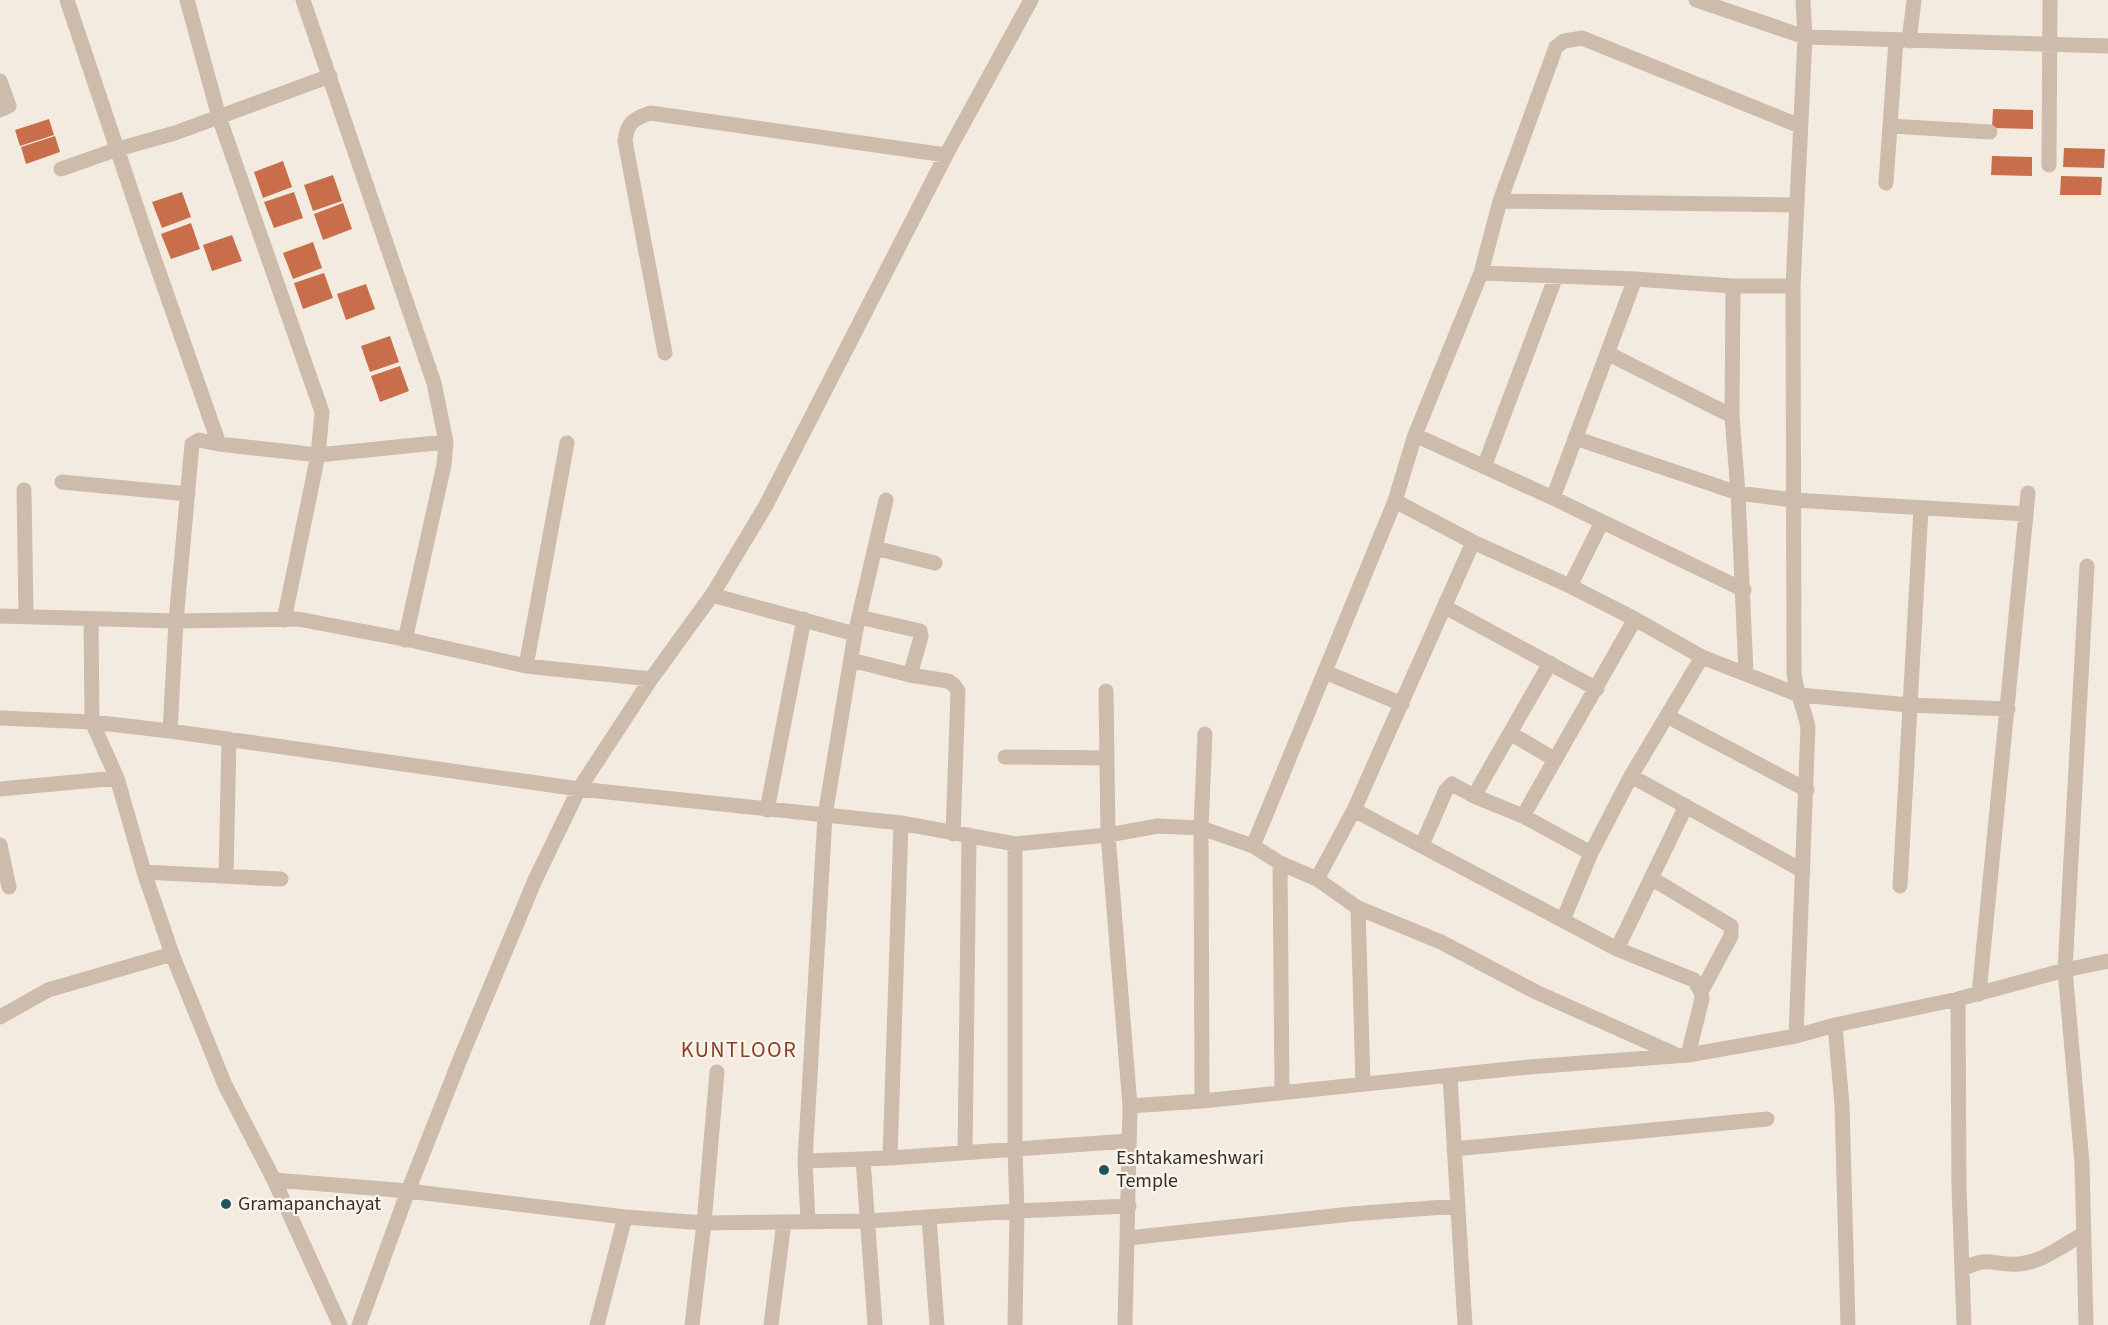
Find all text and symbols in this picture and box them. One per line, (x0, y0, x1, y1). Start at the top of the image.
district label: KUNTLOOR (681, 1034, 797, 1066)
place label: Eshtakameshwari Temple (1116, 1144, 1264, 1195)
marker: Eshtakameshwari Temple (1097, 1163, 1111, 1177)
place label: Gramapanchayat (238, 1190, 381, 1218)
marker: Gramapanchayat (219, 1197, 233, 1211)

